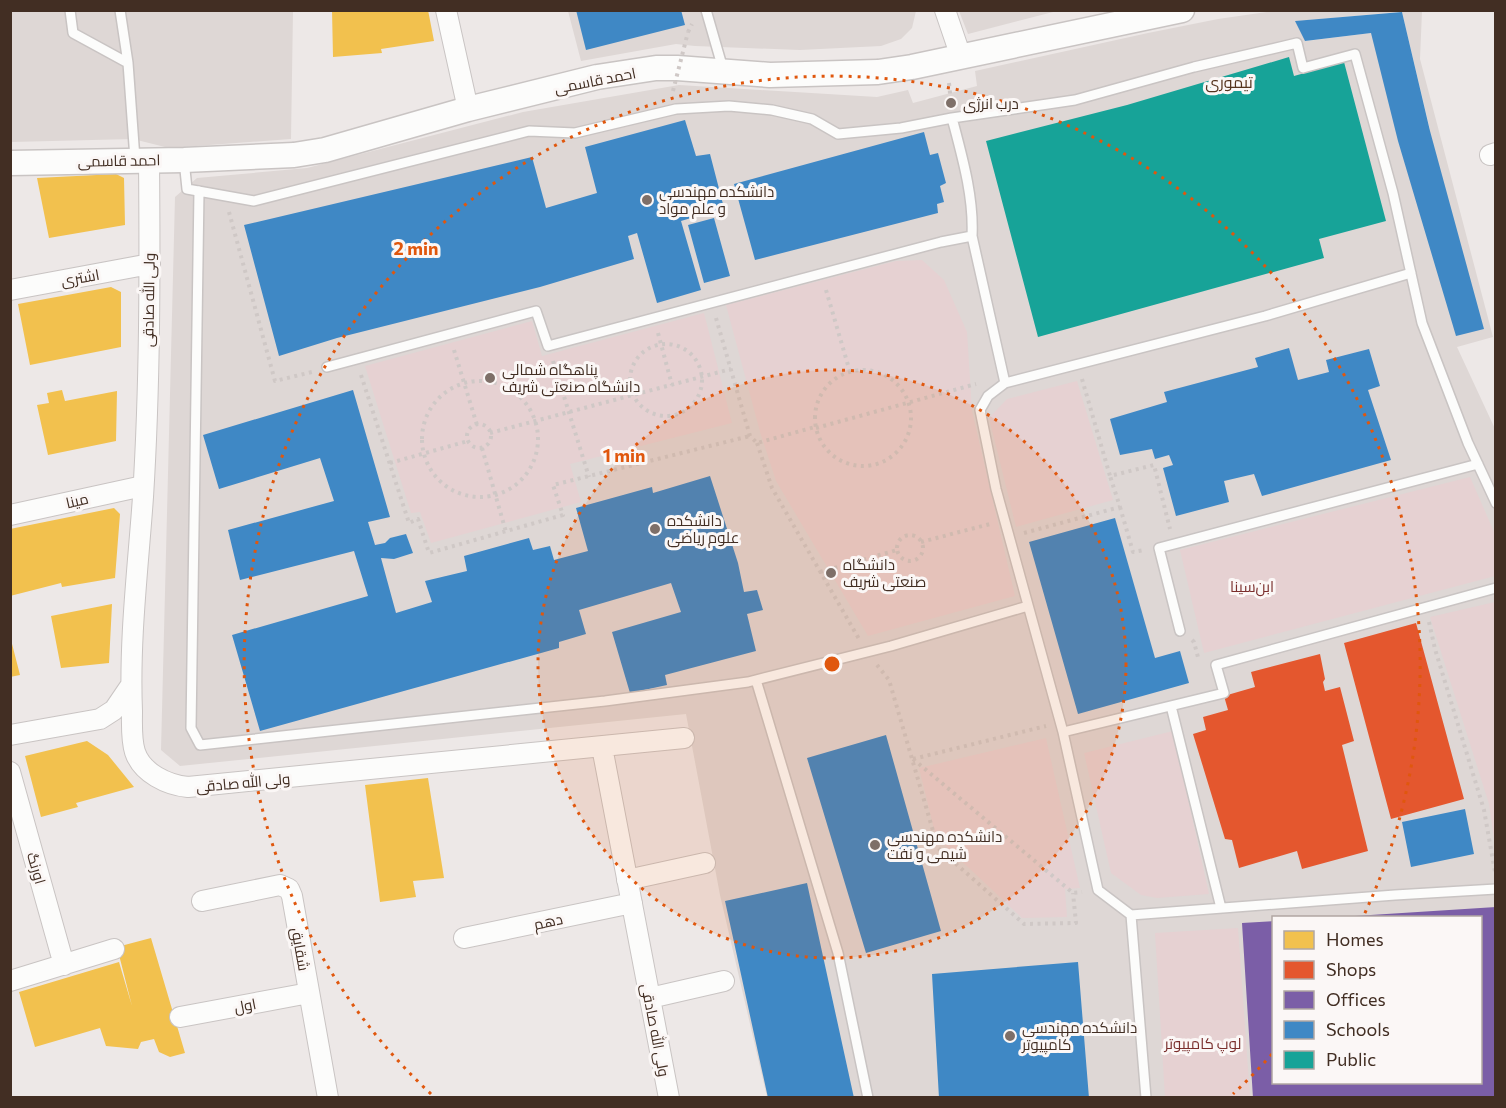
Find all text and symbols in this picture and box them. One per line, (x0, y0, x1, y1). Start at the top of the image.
street label: احمد قاسمی (553, 63, 638, 99)
district label: تیموری (1205, 72, 1254, 93)
place label: درب انرژی (963, 94, 1019, 114)
marker: درب انرژی (944, 96, 958, 110)
street label: احمد قاسمی (77, 150, 161, 172)
place label: دانشکده مهندسی و علم مواد (659, 182, 774, 219)
marker: دانشکده مهندسی و علم مواد (640, 193, 654, 207)
text: 2 min (394, 237, 438, 259)
street label: ولی الله صادقی (138, 253, 160, 347)
street label: اشتری (59, 265, 101, 291)
place label: پناهگاه شمالی دانشگاه صنعتی شریف (502, 360, 640, 397)
marker: پناهگاه شمالی دانشگاه صنعتی شریف (483, 371, 497, 385)
text: 1 min (603, 444, 645, 466)
street label: مینا (64, 489, 90, 511)
place label: دانشکده علوم ریاضی (667, 511, 739, 548)
marker: دانشکده علوم ریاضی (648, 522, 662, 536)
place label: دانشگاه صنعتی شریف (843, 555, 926, 592)
marker: دانشگاه صنعتی شریف (824, 566, 838, 580)
park label: ابن‌سینا (1230, 577, 1274, 597)
centre of rings (822, 654, 842, 674)
street label: ولی الله صادقی (195, 769, 291, 797)
place label: دانشکده مهندسی شیمی و نفت (887, 827, 1002, 864)
marker: دانشکده مهندسی شیمی و نفت (868, 838, 882, 852)
street label: اورنگ (23, 850, 50, 886)
street label: دهم (532, 909, 565, 935)
legend (1272, 916, 1482, 1084)
street label: شقایق (286, 926, 314, 973)
text: Homes (1326, 928, 1384, 950)
text: Shops (1326, 958, 1376, 980)
street label: ولی الله صادقی (636, 982, 674, 1078)
text: Offices (1326, 988, 1386, 1010)
street label: اول (232, 994, 258, 1017)
place label: دانشکده مهندسی کامپیوتر (1021, 1018, 1137, 1055)
text: Schools (1326, 1018, 1390, 1040)
marker: دانشکده مهندسی کامپیوتر (1003, 1029, 1017, 1043)
park label: لوپ کامپیوتر (1164, 1034, 1241, 1054)
text: Public (1326, 1048, 1376, 1070)

